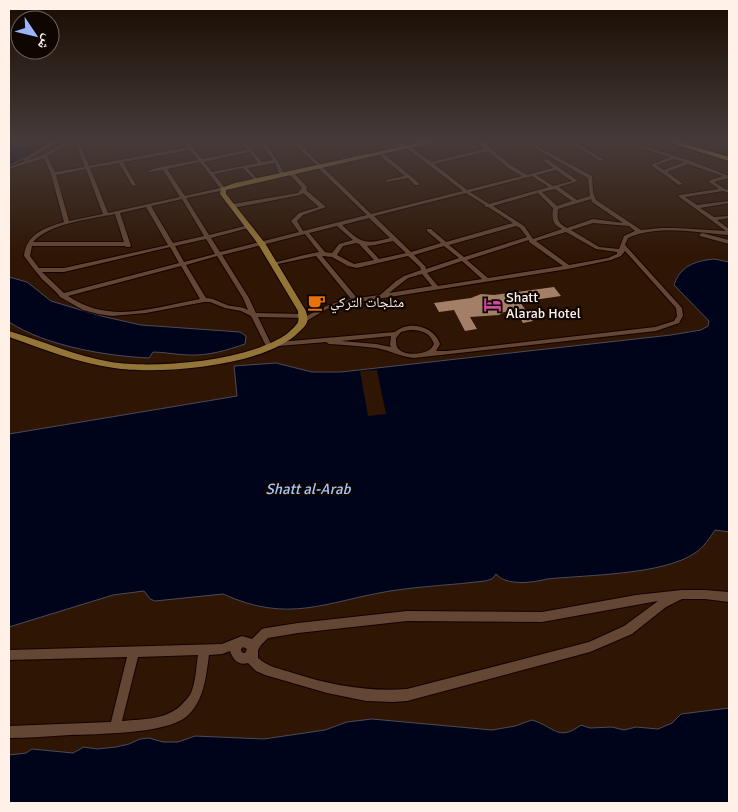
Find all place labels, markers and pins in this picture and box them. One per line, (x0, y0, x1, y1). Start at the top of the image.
place label: Shatt Alarab Hotel (506, 289, 581, 322)
cafe icon: مثلجات التركي (306, 292, 326, 312)
place label: مثلجات التركي (330, 294, 404, 314)
hotel icon: Shatt Alarab Hotel (482, 295, 502, 315)

